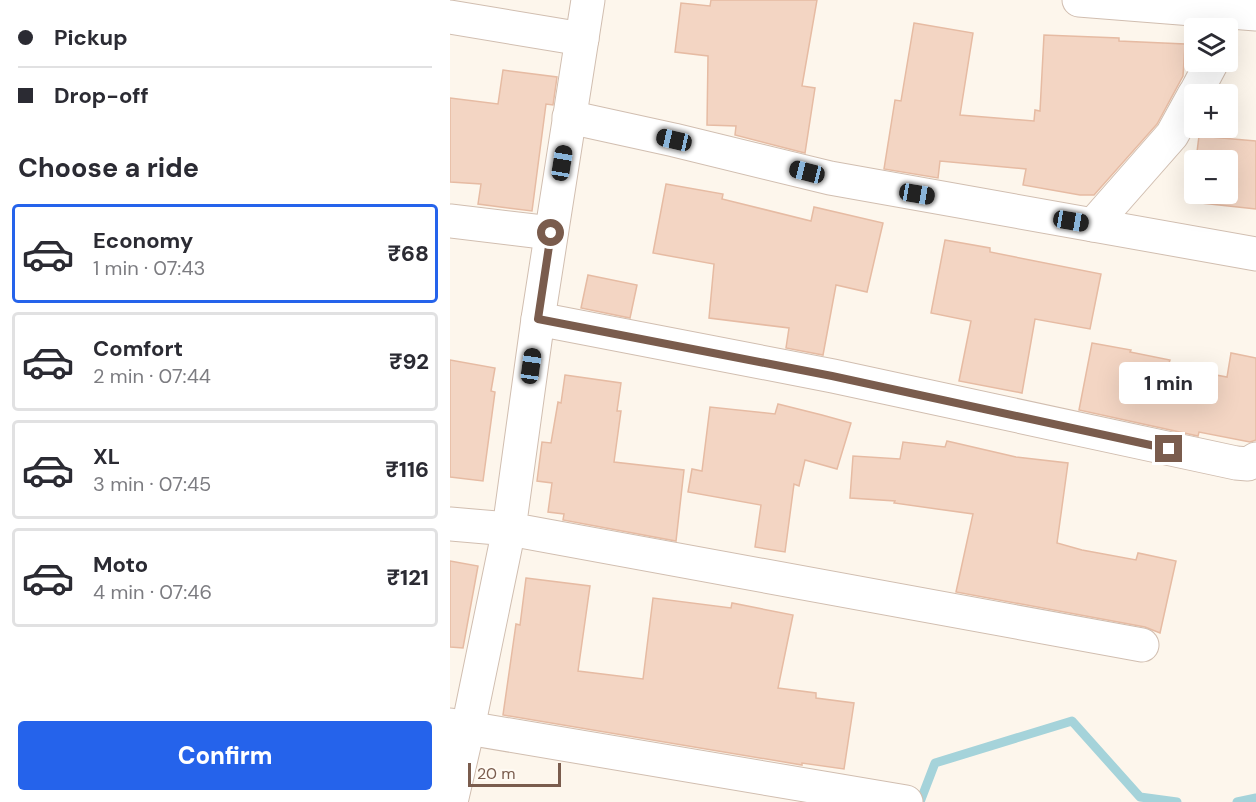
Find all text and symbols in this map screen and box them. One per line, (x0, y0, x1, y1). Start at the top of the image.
map controls (1184, 18, 1238, 204)
button: layers (1184, 18, 1238, 72)
text: Pickup (54, 23, 128, 52)
text: Drop-off (54, 81, 149, 110)
button: + (1184, 84, 1238, 138)
car (654, 127, 694, 153)
car (550, 144, 574, 182)
text: Choose a ride (18, 150, 199, 185)
button: − (1184, 150, 1238, 204)
car (787, 159, 827, 185)
car (898, 182, 936, 206)
car (1052, 209, 1090, 233)
route start (537, 219, 564, 246)
text: Economy (93, 226, 193, 255)
icon: car (21, 227, 75, 281)
text: ₹68 (388, 239, 429, 268)
text: 1 min · 07:43 (93, 255, 205, 281)
text: Comfort (93, 334, 183, 363)
icon: car (21, 335, 75, 389)
text: ₹92 (389, 347, 429, 376)
car (520, 347, 542, 385)
callout: 1 min (1120, 362, 1218, 404)
text: 2 min · 07:44 (93, 363, 211, 389)
text: 1 min (1144, 370, 1193, 396)
route end (1155, 435, 1182, 462)
text: XL (93, 442, 120, 471)
icon: car (21, 443, 75, 497)
text: ₹116 (385, 455, 429, 484)
text: 3 min · 07:45 (93, 471, 211, 497)
text: Moto (93, 550, 148, 579)
icon: car (21, 551, 75, 605)
text: ₹121 (387, 563, 429, 592)
text: 4 min · 07:46 (93, 579, 212, 605)
button: Confirm (18, 721, 432, 790)
scale bar (468, 760, 561, 788)
text: 20 m (477, 763, 516, 784)

